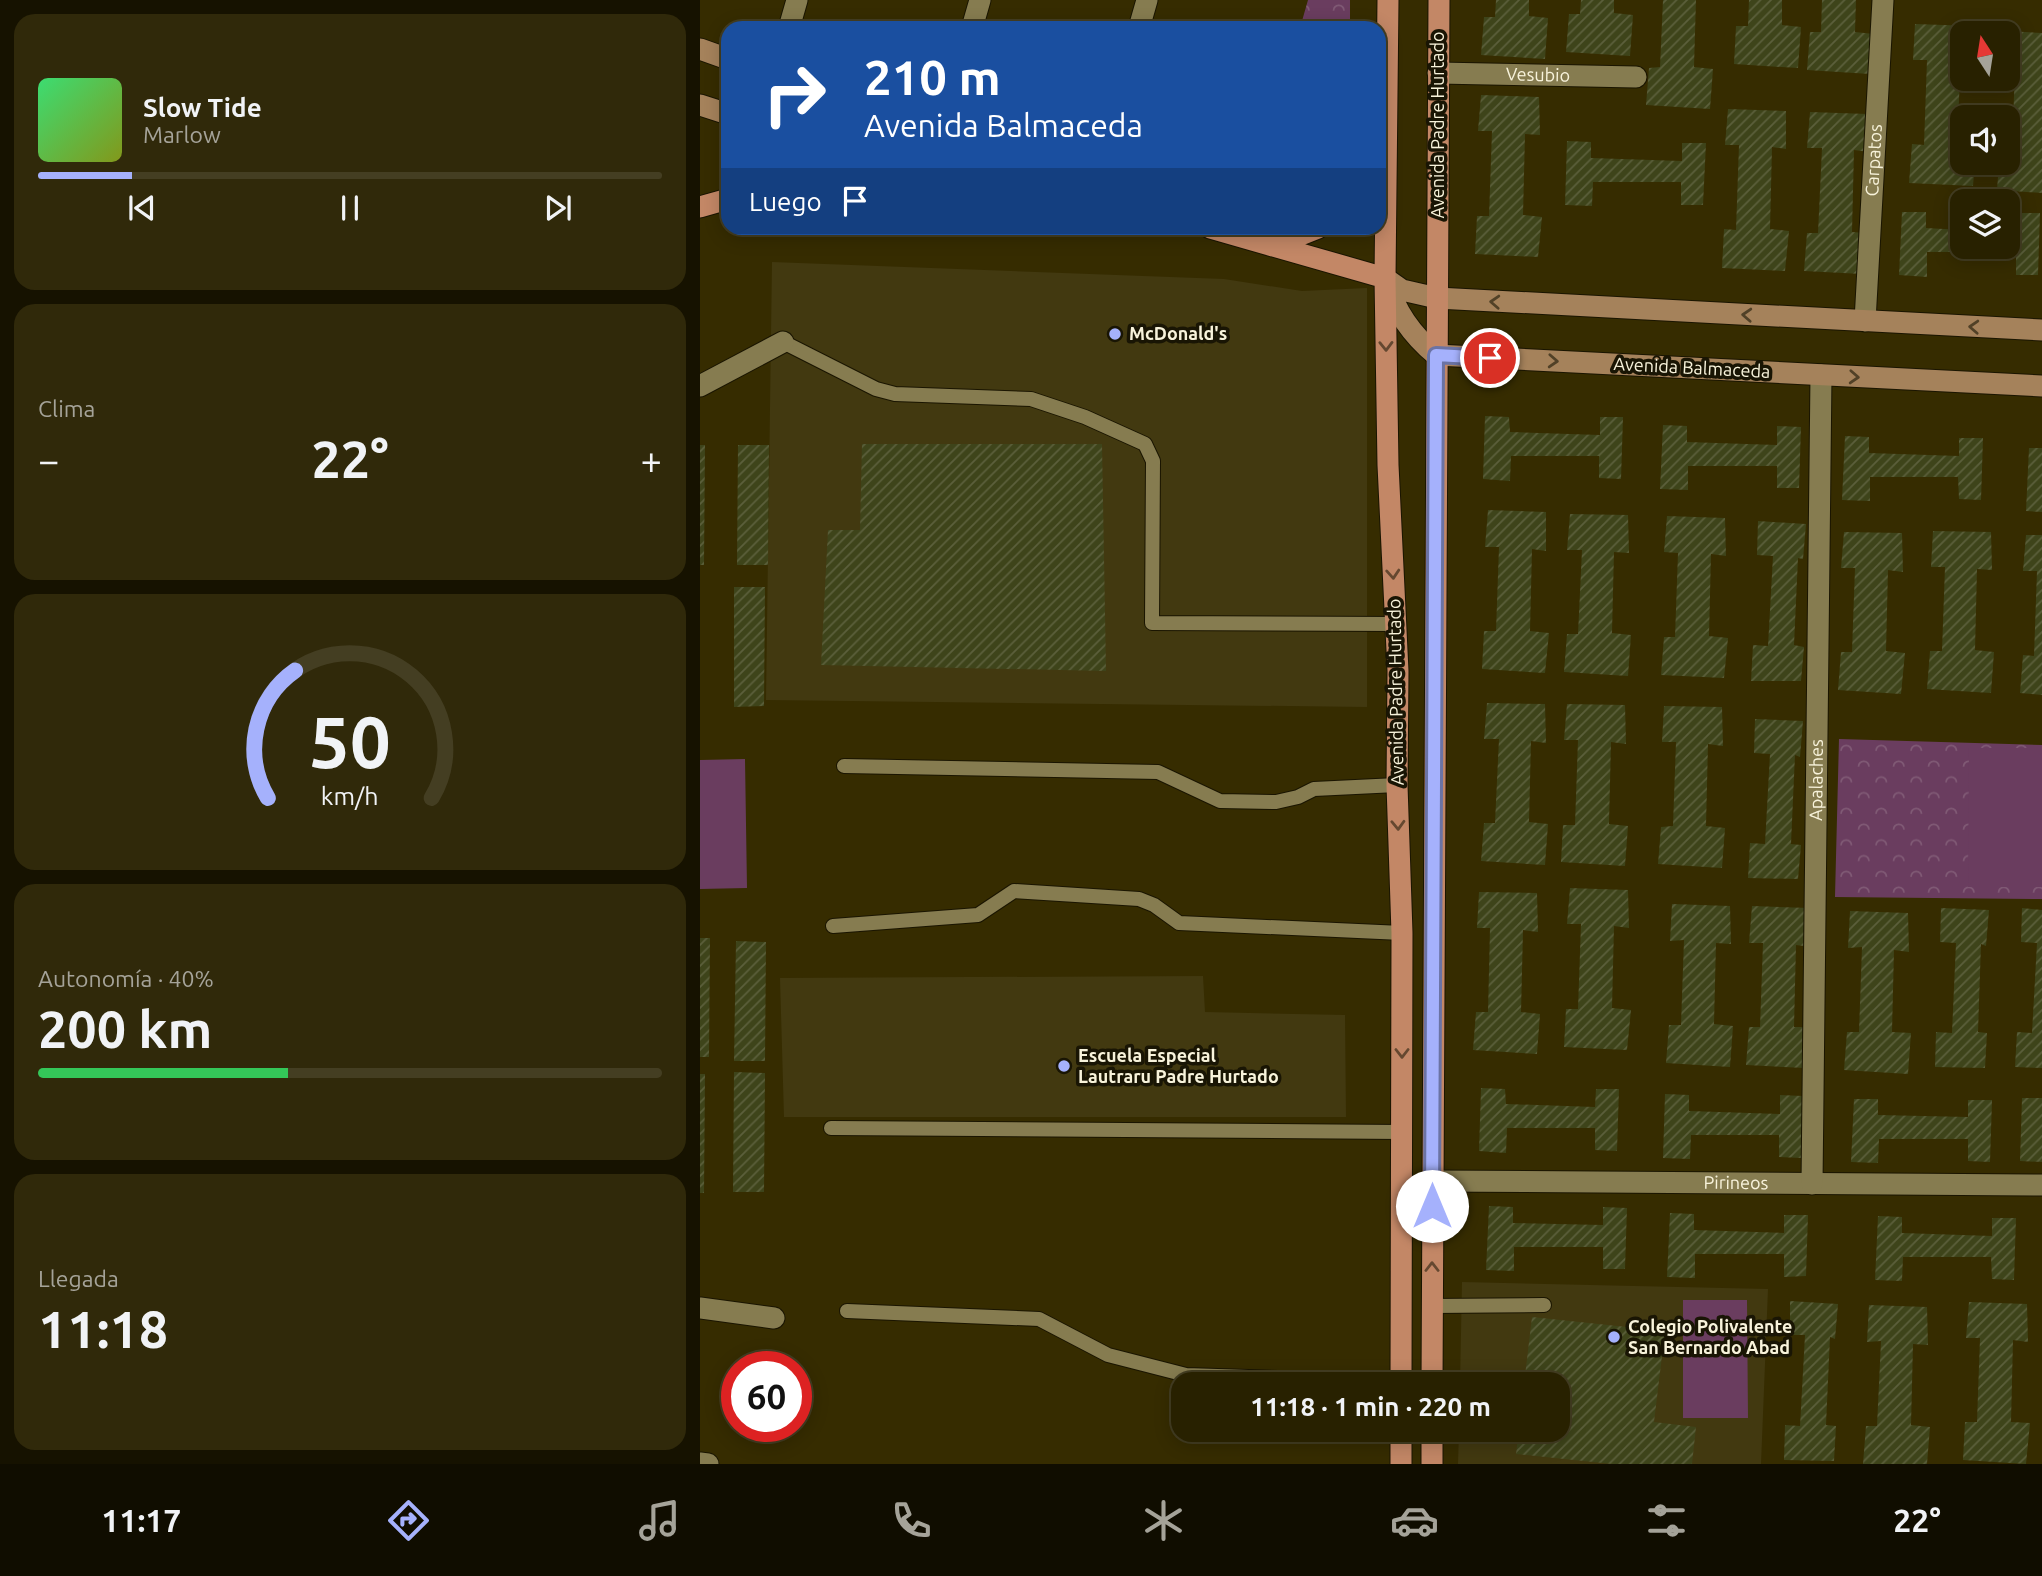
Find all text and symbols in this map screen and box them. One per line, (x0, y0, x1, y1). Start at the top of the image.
north arrow (1950, 21, 2020, 91)
map controls (1950, 21, 2020, 259)
street label: Avenida Padre Hurtado (1427, 32, 1447, 218)
icon: right (749, 49, 840, 140)
text: 210 m (864, 49, 1001, 104)
street label: Vesubio (1506, 63, 1570, 85)
text: Slow Tide (143, 93, 262, 122)
button: sound (1950, 105, 2020, 175)
text: Avenida Balmaceda (864, 107, 1143, 143)
text: Marlow (143, 122, 221, 147)
street label: Carpatos (1861, 123, 1885, 197)
icon: arrive (836, 182, 874, 220)
text: Luego (749, 187, 822, 216)
icon: previous (123, 189, 161, 227)
icon: pause (331, 189, 369, 227)
icon: next (539, 189, 577, 227)
button: layers (1950, 189, 2020, 259)
one-way arrow (1489, 294, 1500, 309)
one-way arrow (1741, 307, 1752, 322)
one-way arrow (1968, 319, 1979, 334)
place label: McDonald's (1129, 323, 1227, 343)
marker: McDonald's (1107, 326, 1123, 342)
pin (1460, 328, 1520, 388)
icon: arrive (1471, 339, 1509, 377)
one-way arrow (1379, 341, 1394, 352)
one-way arrow (1548, 353, 1559, 368)
street label: Avenida Balmaceda (1613, 353, 1771, 381)
one-way arrow (1849, 369, 1860, 384)
text: Clima (38, 396, 95, 421)
text: 22° (311, 430, 389, 488)
text: − (38, 439, 59, 481)
text: + (641, 439, 662, 481)
one-way arrow (1386, 568, 1401, 579)
street label: Avenida Padre Hurtado (1383, 598, 1407, 786)
text: 50 (309, 700, 391, 782)
street label: Apalaches (1805, 739, 1826, 821)
text: km/h (321, 782, 379, 810)
one-way arrow (1391, 820, 1406, 831)
text: Autonomía · 40% (38, 966, 214, 991)
text: 200 km (38, 1000, 212, 1058)
place label: Escuela Especial Lautraru Padre Hurtado (1078, 1045, 1279, 1086)
one-way arrow (1394, 1048, 1410, 1059)
marker: Escuela Especial Lautraru Padre Hurtado (1056, 1058, 1072, 1074)
position arrow (1395, 1169, 1469, 1243)
street label: Pirineos (1703, 1172, 1769, 1192)
one-way arrow (1424, 1261, 1440, 1272)
text: Llegada (38, 1266, 119, 1291)
text: 11:18 (38, 1300, 168, 1358)
place label: Colegio Polivalente San Bernardo Abad (1628, 1316, 1792, 1357)
marker: Colegio Polivalente San Bernardo Abad (1606, 1329, 1622, 1345)
speed limit sign: 60 (721, 1351, 812, 1442)
text: 11:18 · 1 min · 220 m (1250, 1392, 1491, 1421)
icon: directions (384, 1496, 433, 1545)
icon: music (635, 1496, 684, 1545)
icon: phone (887, 1496, 936, 1545)
icon: climate (1139, 1496, 1188, 1545)
icon: car (1390, 1496, 1439, 1545)
icon: filters (1642, 1496, 1691, 1545)
text: 11:17 (101, 1502, 181, 1538)
text: 22° (1893, 1502, 1941, 1538)

